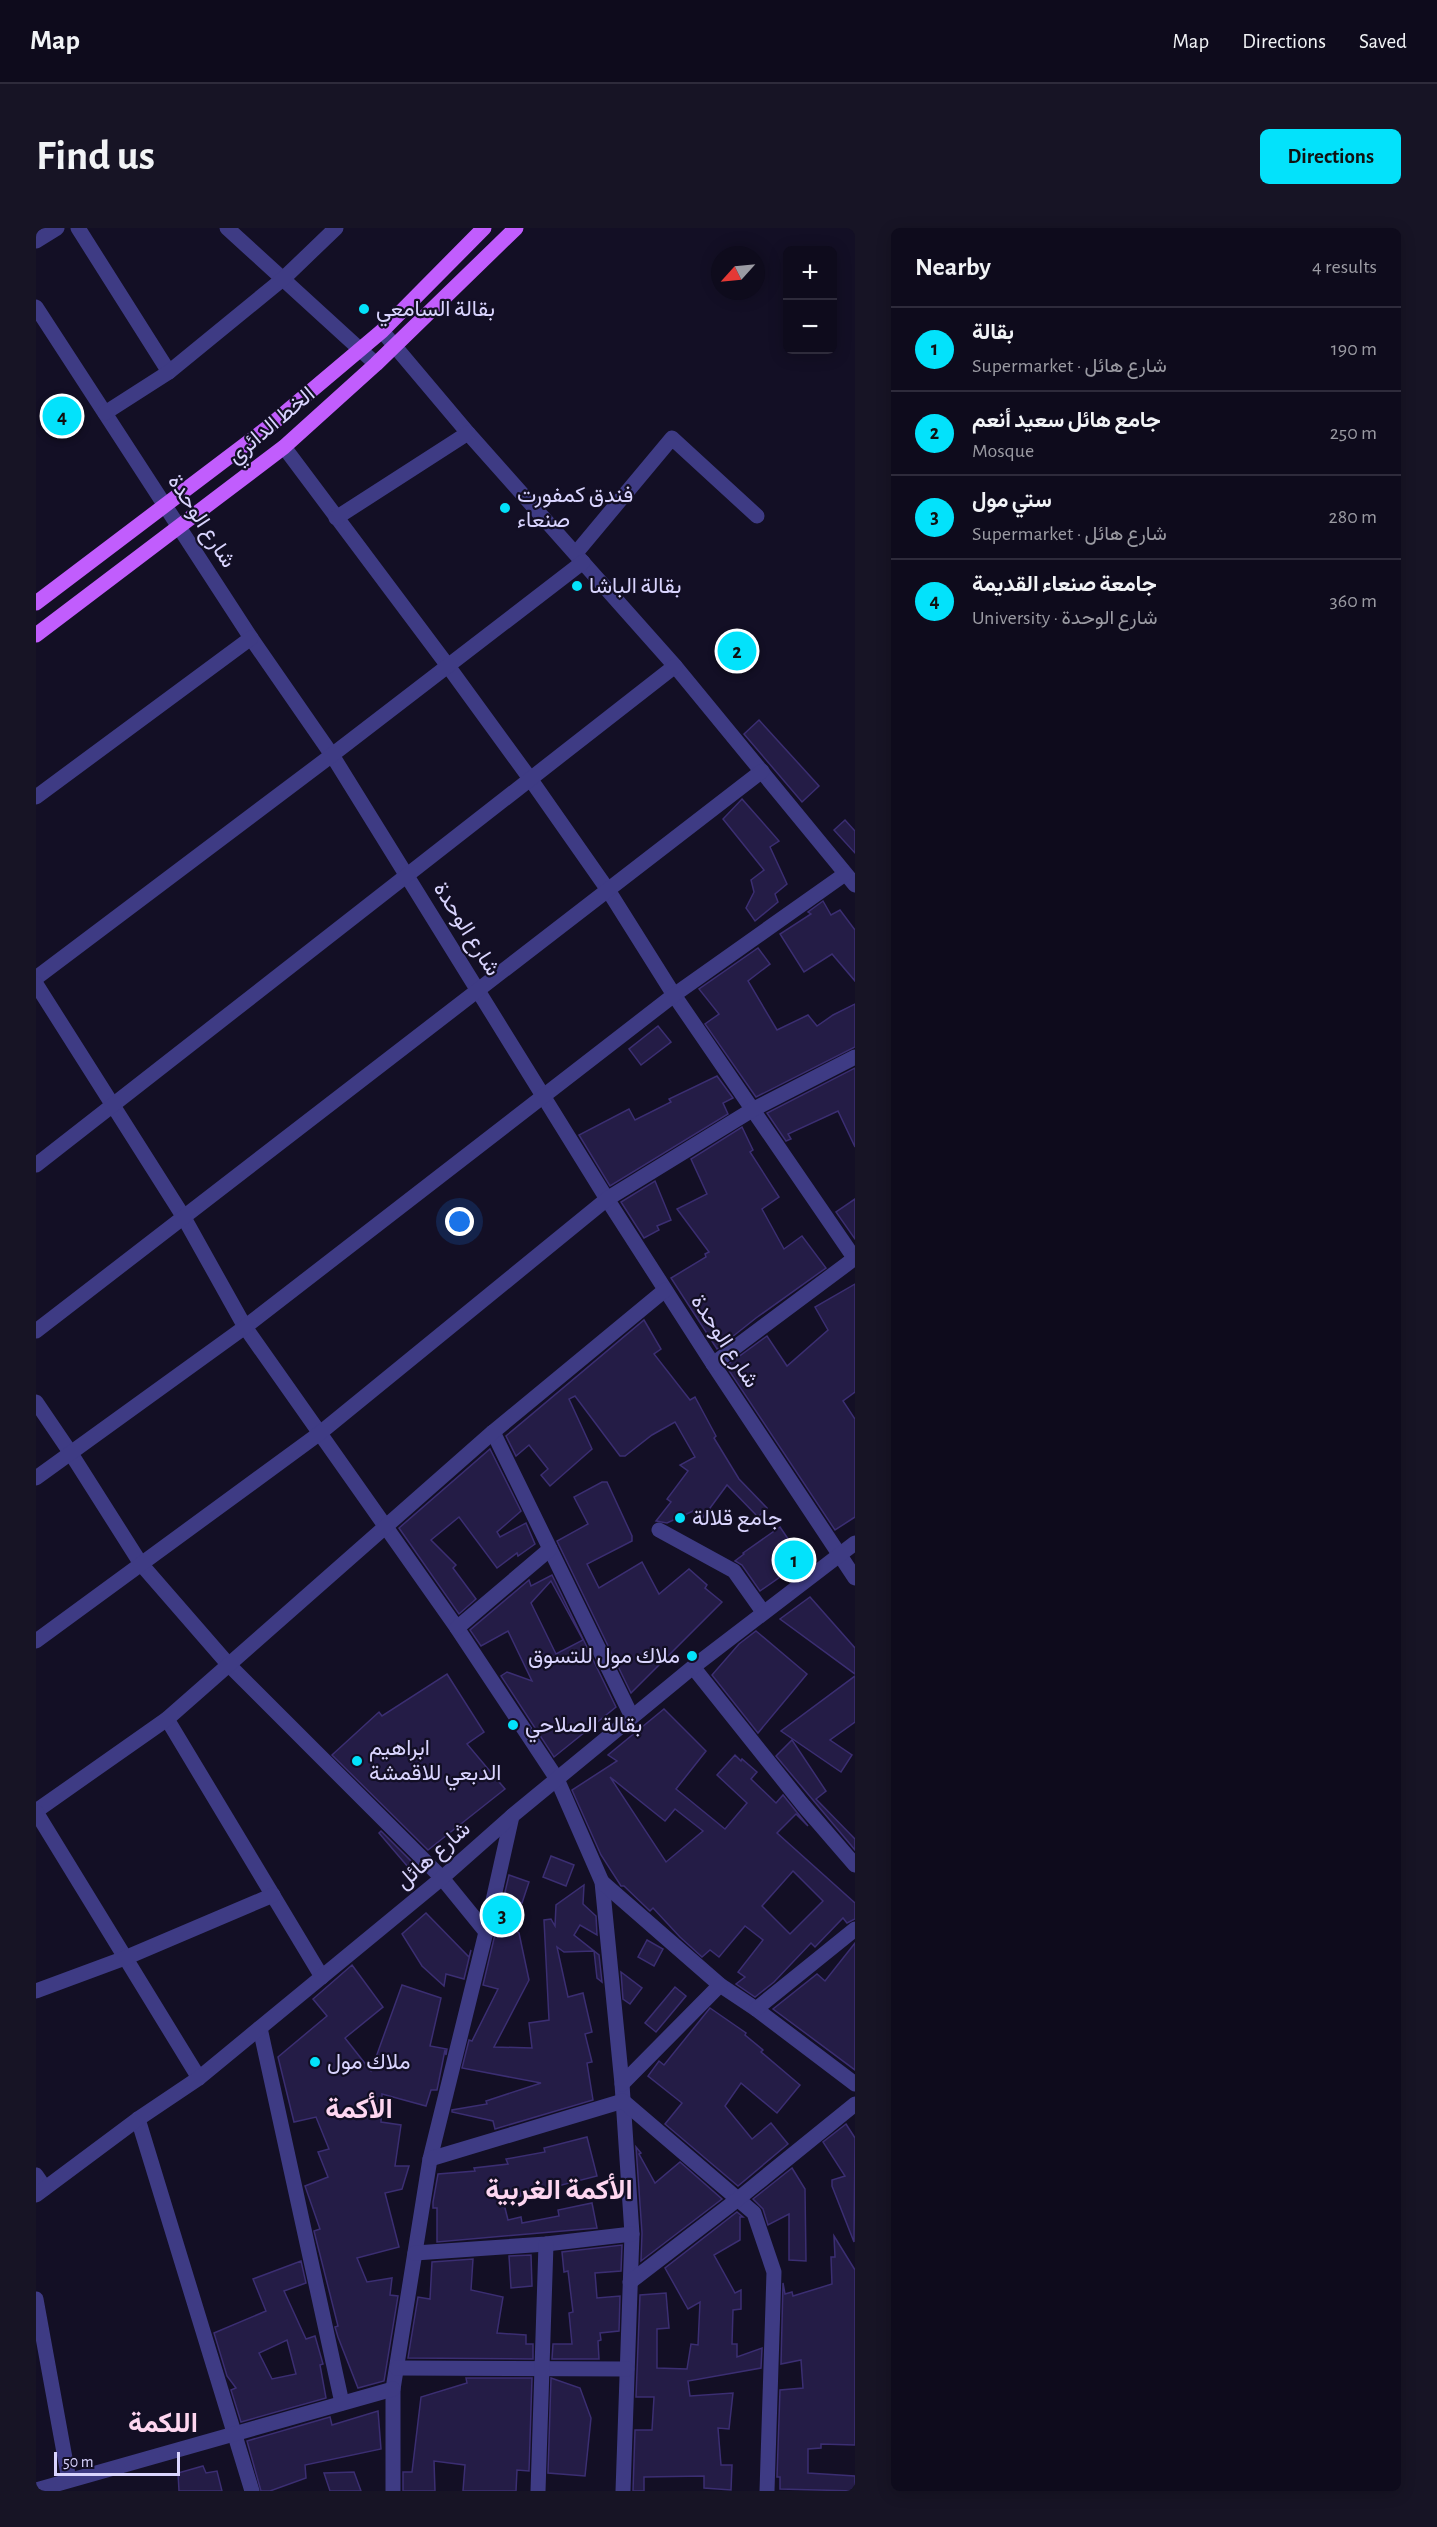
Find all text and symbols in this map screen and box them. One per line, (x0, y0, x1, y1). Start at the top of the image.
text: Map (30, 27, 80, 55)
text: Map (1173, 31, 1209, 52)
text: Directions (1242, 31, 1326, 52)
text: Saved (1359, 31, 1407, 52)
button: Directions (1260, 129, 1401, 184)
text: Find us (36, 135, 155, 177)
north arrow (711, 246, 765, 300)
map controls (783, 246, 837, 354)
button: + (783, 246, 837, 300)
text: Nearby (915, 254, 991, 280)
text: 4 results (1312, 257, 1377, 277)
place label: بقالة السامعي (376, 298, 495, 327)
button: − (783, 300, 837, 354)
marker: بقالة السامعي (357, 302, 371, 316)
text: بقالة (972, 321, 1014, 343)
text: 1 (931, 339, 938, 359)
text: 190 m (1331, 339, 1377, 359)
text: Supermarket · شارع هائل (972, 356, 1167, 376)
street label: الخط الدائري (223, 383, 323, 473)
pin: 4 (42, 394, 82, 438)
text: جامع هائل سعيد أنعم (972, 409, 1161, 431)
text: 2 (930, 423, 939, 443)
text: 250 m (1330, 423, 1377, 443)
text: Mosque (972, 441, 1034, 461)
street label: شارع الوحدة (161, 471, 240, 573)
place label: فندق كمفورت صنعاء (517, 484, 633, 531)
text: ستي مول (972, 489, 1052, 511)
marker: فندق كمفورت صنعاء (498, 501, 512, 515)
text: 3 (930, 507, 939, 527)
text: 280 m (1329, 507, 1377, 527)
text: Supermarket · شارع هائل (972, 524, 1167, 544)
text: جامعة صنعاء القديمة (972, 573, 1157, 595)
place label: بقالة الباشا (589, 575, 682, 598)
marker: بقالة الباشا (570, 579, 584, 593)
text: 4 (929, 591, 940, 611)
text: 360 m (1330, 591, 1377, 611)
text: University · شارع الوحدة (972, 608, 1158, 628)
pin: 2 (718, 628, 756, 674)
street label: شارع الوحدة (427, 878, 504, 981)
your location (445, 1207, 474, 1236)
street label: شارع الوحدة (684, 1291, 763, 1393)
place label: جامع قلالة (692, 1507, 782, 1532)
marker: جامع قلالة (673, 1511, 687, 1525)
pin: 1 (774, 1538, 813, 1582)
place label: ملاك مول للتسوق (528, 1645, 680, 1669)
marker: ملاك مول للتسوق (685, 1649, 699, 1663)
place label: بقالة الصلاحي (525, 1714, 642, 1743)
marker: بقالة الصلاحي (506, 1718, 520, 1732)
place label: ابراهيم الدبعي للاقمشة (369, 1737, 501, 1791)
marker: ابراهيم الدبعي للاقمشة (350, 1754, 364, 1768)
street label: شارع هائل (392, 1817, 476, 1895)
pin: 3 (482, 1892, 522, 1938)
place label: ملاك مول (327, 2051, 411, 2075)
marker: ملاك مول (308, 2055, 322, 2069)
district label: الأكمة (325, 2092, 393, 2124)
district label: الأكمة الغربية (485, 2173, 633, 2207)
district label: اللكمة (128, 2410, 198, 2438)
scale bar (54, 2449, 180, 2476)
text: 50 m (63, 2454, 94, 2470)

